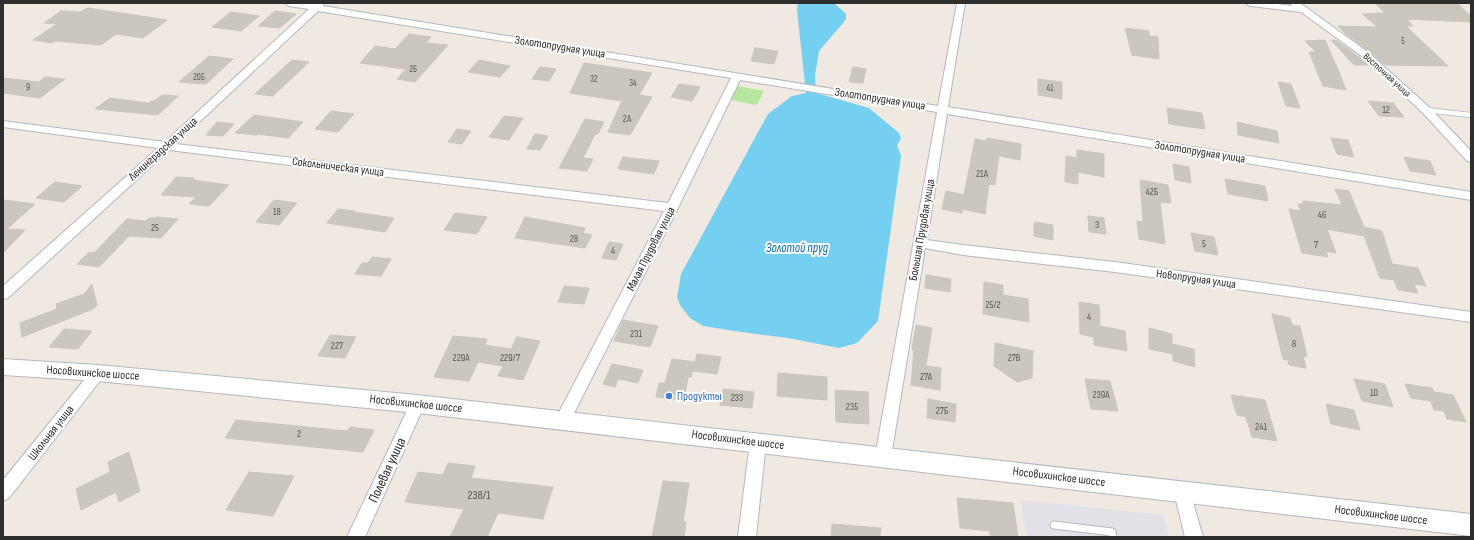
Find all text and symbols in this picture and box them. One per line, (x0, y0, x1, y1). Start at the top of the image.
street label: Золотопрудная улица (514, 32, 607, 62)
house number: 5 (1401, 36, 1405, 47)
street label: Восточная улица (1361, 50, 1413, 100)
house number: 26 (409, 64, 417, 75)
house number: 20Б (193, 72, 205, 83)
house number: 32 (590, 74, 598, 85)
house number: 34 (629, 78, 637, 89)
house number: 9 (26, 82, 30, 93)
house number: 41 (1047, 83, 1054, 94)
street label: Золотопрудная улица (834, 84, 927, 114)
house number: 12 (1382, 104, 1390, 116)
house number: 2А (623, 113, 632, 125)
street label: Ленинградская улица (125, 114, 201, 185)
street label: Золотопрудная улица (1154, 137, 1247, 167)
street label: Сокольническая улица (291, 154, 385, 180)
house number: 21А (976, 168, 989, 180)
street label: Большая Прудовая улица (906, 178, 938, 282)
house number: 42Б (1146, 186, 1159, 198)
street label: Малая Прудовая улица (623, 204, 679, 294)
house number: 18 (273, 206, 281, 218)
house number: 46 (1318, 209, 1326, 221)
house number: 3 (1095, 219, 1099, 231)
house number: 25 (151, 222, 159, 234)
house number: 28 (570, 233, 578, 245)
house number: 5 (1202, 238, 1206, 250)
house number: 7 (1314, 239, 1318, 251)
water label: Золотой пруд (766, 240, 829, 256)
house number: 4 (611, 245, 615, 257)
street label: Новопрудная улица (1155, 266, 1237, 292)
house number: 25/2 (985, 299, 1001, 311)
house number: 4 (1087, 311, 1091, 323)
house number: 231 (630, 328, 642, 340)
house number: 8 (1292, 338, 1296, 350)
house number: 227 (331, 340, 343, 352)
house number: 229А (453, 352, 470, 364)
house number: 229/7 (500, 352, 520, 364)
house number: 27В (1008, 352, 1021, 364)
street label: Носовихинское шоссе (46, 362, 140, 384)
house number: 27А (920, 371, 933, 383)
house number: 10 (1370, 387, 1378, 399)
place label: Продукты (677, 389, 722, 404)
house number: 239А (1092, 389, 1110, 401)
marker: Продукты (664, 391, 674, 401)
street label: Носовихинское шоссе (369, 392, 463, 416)
house number: 233 (731, 392, 743, 404)
house number: 235 (846, 401, 858, 413)
street label: Школьная улица (25, 402, 77, 464)
house number: 27Б (936, 405, 949, 417)
house number: 241 (1255, 421, 1267, 433)
street label: Носовихинское шоссе (691, 427, 785, 453)
house number: 2 (297, 428, 301, 440)
street label: Полевая улица (365, 435, 409, 505)
street label: Носовихинское шоссе (1012, 464, 1106, 490)
house number: 238/1 (468, 488, 491, 503)
street label: Носовихинское шоссе (1334, 502, 1428, 528)

